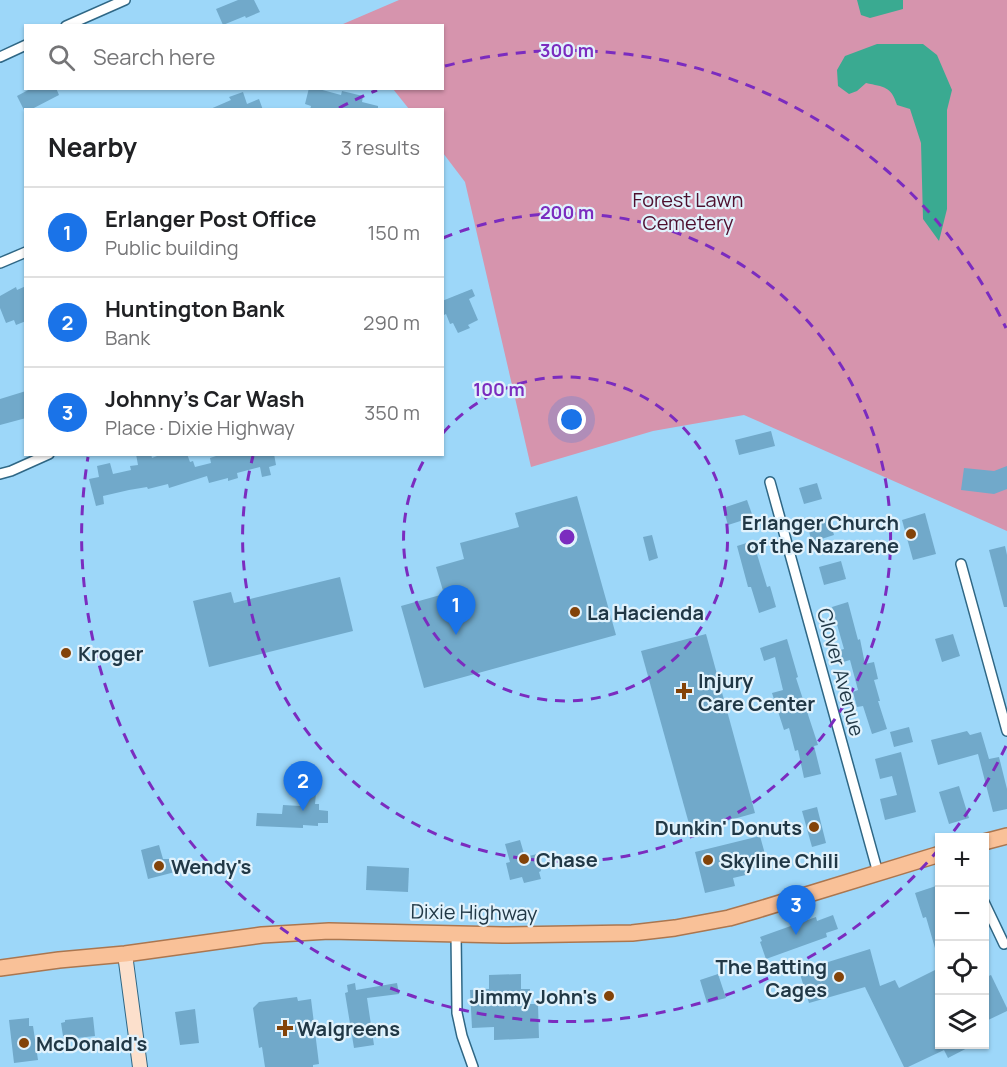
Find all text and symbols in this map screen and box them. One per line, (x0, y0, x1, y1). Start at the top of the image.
search box (24, 24, 444, 90)
text: 300 m (540, 38, 594, 62)
icon: search (45, 41, 78, 74)
text: Search here (93, 42, 215, 72)
text: Nearby (48, 129, 137, 165)
text: 3 results (341, 134, 420, 161)
park label: Forest Lawn Cemetery (633, 186, 743, 236)
text: 200 m (540, 200, 594, 224)
text: Erlanger Post Office (105, 204, 317, 234)
text: 1 (63, 219, 72, 246)
text: 150 m (367, 219, 420, 246)
text: Public building (105, 234, 239, 261)
text: Huntington Bank (105, 294, 284, 324)
text: 2 (62, 309, 73, 336)
text: 290 m (363, 309, 420, 336)
text: Bank (105, 324, 150, 351)
text: 100 m (473, 377, 525, 401)
text: Johnny’s Car Wash (105, 384, 304, 414)
text: 3 (62, 399, 73, 426)
text: 350 m (364, 399, 420, 426)
your location (557, 405, 586, 434)
text: Place · Dixie Highway (105, 414, 295, 441)
place label: Erlanger Church of the Nazarene (742, 509, 899, 559)
centre of rings (557, 527, 577, 547)
marker: Erlanger Church of the Nazarene (904, 527, 918, 541)
pin: 1 (436, 586, 476, 635)
place label: La Hacienda (587, 599, 704, 626)
marker: La Hacienda (568, 605, 582, 619)
street label: Clover Avenue (811, 605, 871, 739)
place label: Kroger (78, 640, 143, 667)
marker: Kroger (59, 646, 73, 660)
place label: Injury Care Center (698, 667, 815, 717)
marker: Injury Care Center (675, 682, 693, 700)
pin: 2 (284, 762, 322, 811)
place label: Dunkin' Donuts (655, 814, 802, 841)
marker: Dunkin' Donuts (807, 820, 821, 834)
map controls (935, 833, 989, 1049)
button: + (935, 833, 989, 887)
place label: Chase (536, 846, 598, 873)
place label: Skyline Chili (720, 847, 839, 874)
marker: Chase (517, 852, 531, 866)
place label: Wendy's (171, 853, 252, 880)
marker: Skyline Chili (701, 853, 715, 867)
marker: Wendy's (152, 859, 166, 873)
pin: 3 (776, 886, 816, 935)
button: − (935, 887, 989, 941)
street label: Dixie Highway (410, 897, 538, 927)
button: locate (935, 941, 989, 995)
place label: The Batting Cages (716, 953, 827, 1003)
marker: The Batting Cages (832, 970, 846, 984)
place label: Jimmy John's (470, 983, 597, 1010)
marker: Jimmy John's (602, 989, 616, 1003)
button: layers (935, 995, 989, 1049)
place label: Walgreens (297, 1015, 400, 1042)
marker: Walgreens (278, 1021, 292, 1035)
place label: McDonald's (36, 1030, 148, 1057)
marker: McDonald's (17, 1036, 31, 1050)

